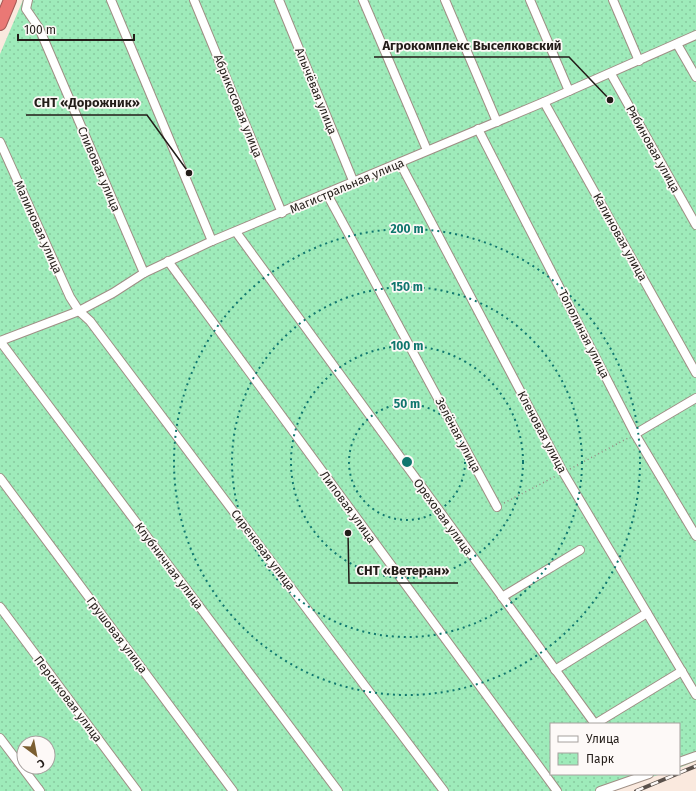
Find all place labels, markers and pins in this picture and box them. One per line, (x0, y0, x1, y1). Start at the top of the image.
callout: Агрокомплекс Выселковский (374, 32, 569, 57)
callout: СНТ «Дорожник» (26, 90, 147, 115)
centre of rings (400, 455, 414, 469)
callout: СНТ «Ветеран» (349, 558, 458, 583)

